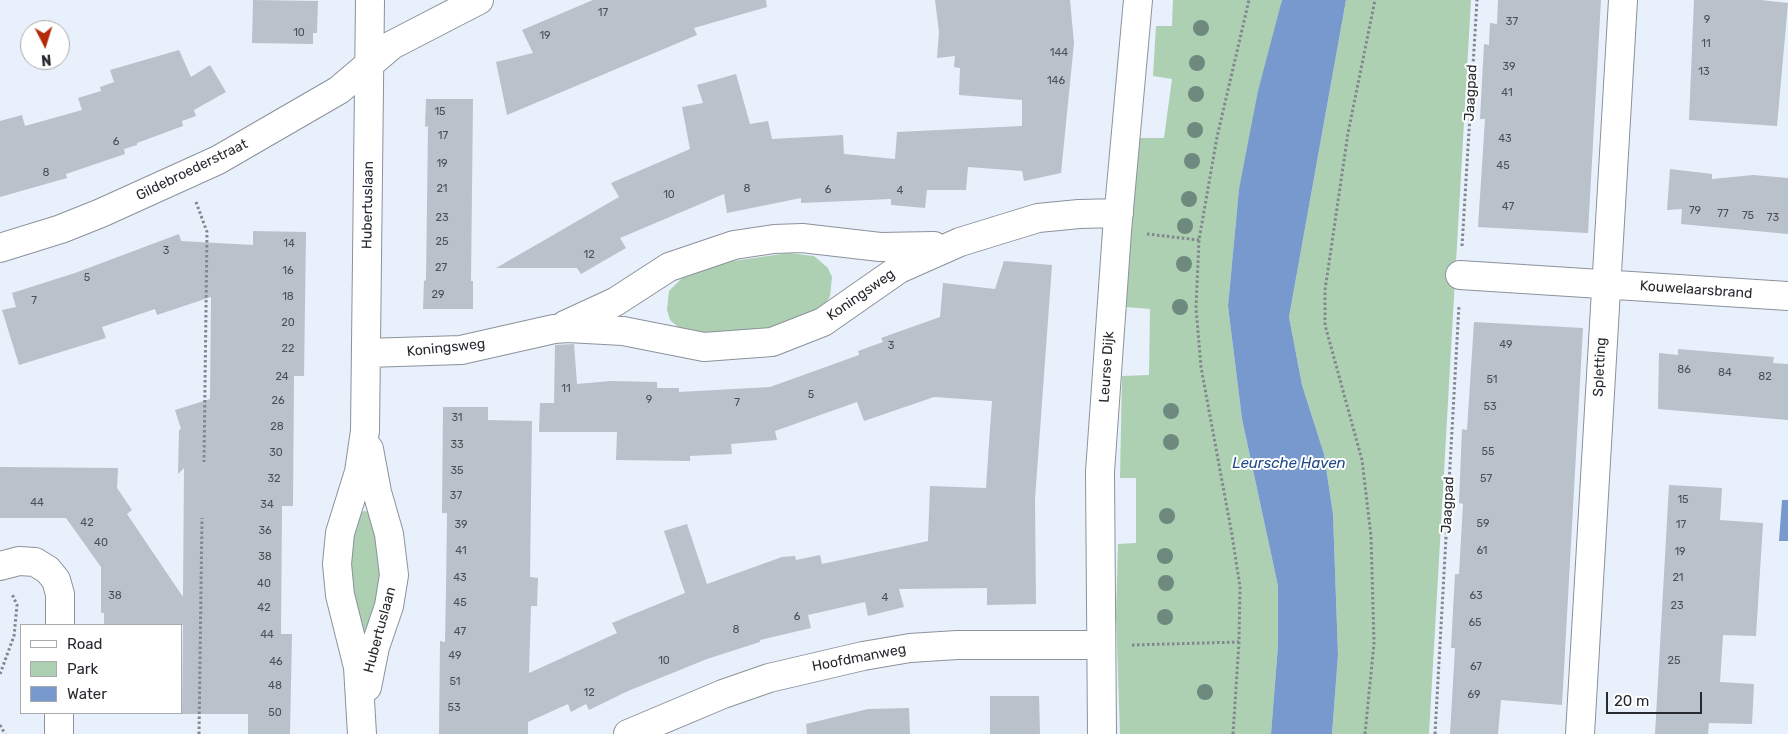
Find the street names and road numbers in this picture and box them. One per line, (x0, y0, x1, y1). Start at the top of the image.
street label: Jaagpad (1461, 64, 1481, 122)
street label: Gildebroederstraat (133, 136, 251, 204)
street label: Hubertuslaan (359, 161, 377, 249)
street label: Koningsweg (824, 265, 898, 325)
street label: Kouwelaarsbrand (1639, 278, 1753, 302)
street label: Leurse Dijk (1096, 331, 1118, 403)
street label: Koningsweg (406, 336, 486, 360)
street label: Spletting (1590, 337, 1610, 397)
street label: Jaagpad (1438, 476, 1458, 534)
street label: Hubertuslaan (360, 585, 400, 675)
street label: Hoofdmanweg (811, 641, 907, 675)

